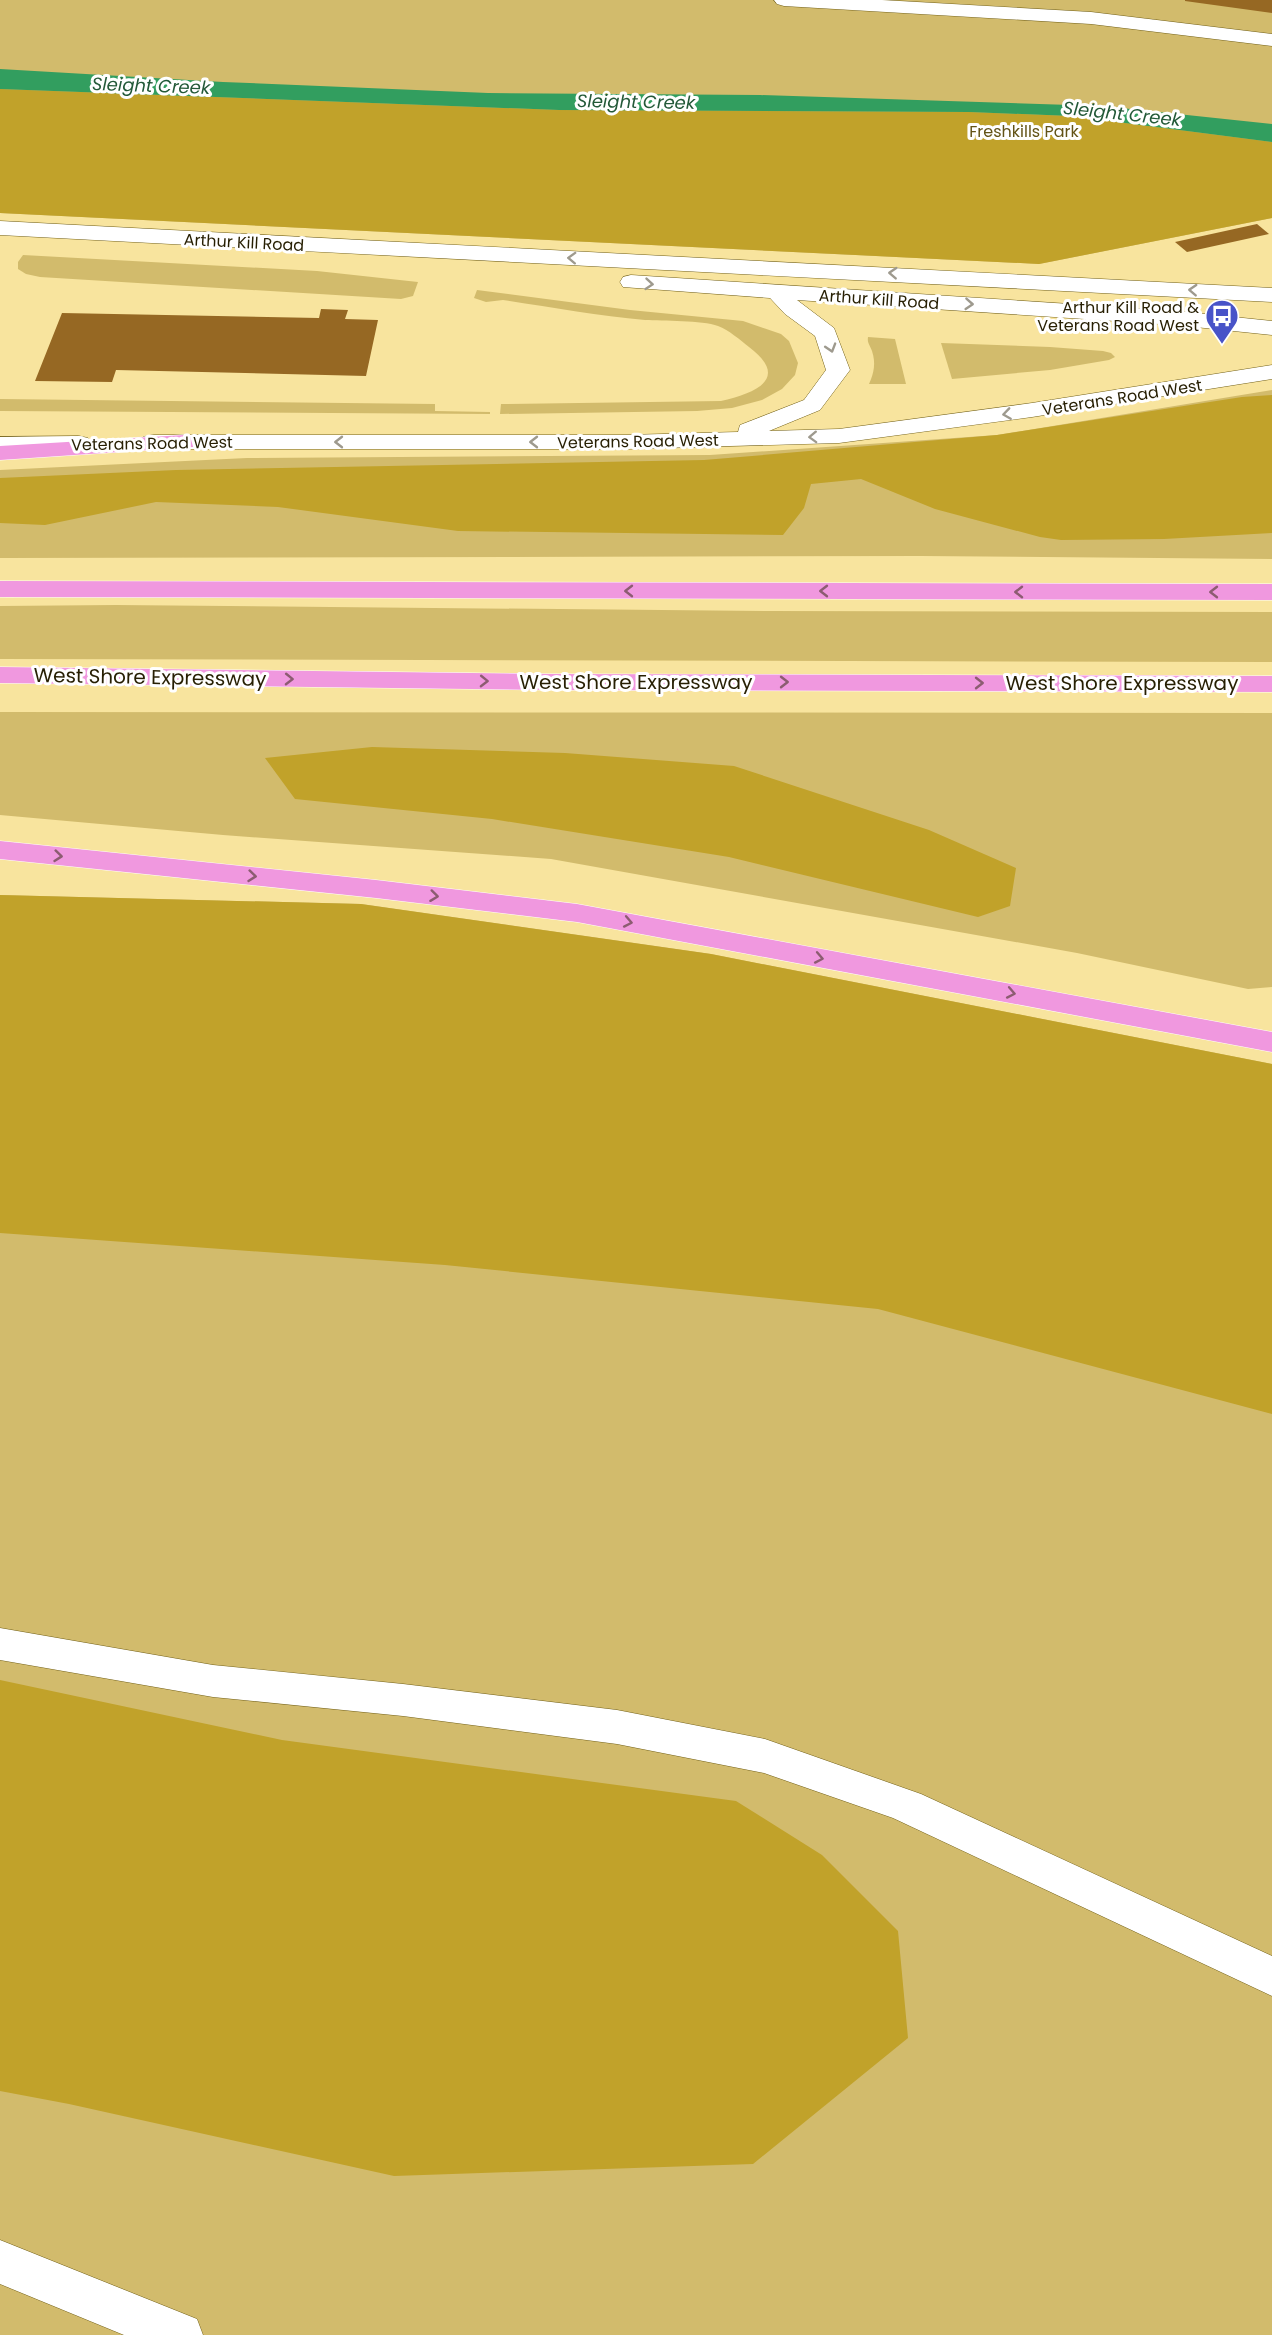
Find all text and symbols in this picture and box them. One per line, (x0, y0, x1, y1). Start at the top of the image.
water label: Sleight Creek (91, 71, 211, 100)
water label: Sleight Creek (577, 88, 696, 115)
water label: Sleight Creek (1062, 95, 1183, 132)
park label: Freshkills Park (969, 120, 1080, 143)
street label: Arthur Kill Road (183, 228, 305, 257)
one-way arrow (568, 252, 577, 265)
one-way arrow (889, 267, 898, 280)
one-way arrow (644, 277, 653, 290)
one-way arrow (1188, 283, 1197, 296)
street label: Arthur Kill Road (818, 284, 940, 315)
place label: Arthur Kill Road & Veterans Road West (1037, 296, 1199, 337)
one-way arrow (965, 298, 974, 311)
bus stop icon: Arthur Kill Road & Veterans Road West (1204, 298, 1240, 345)
one-way arrow (824, 342, 836, 353)
street label: Veterans Road West (1040, 373, 1204, 422)
one-way arrow (1002, 407, 1011, 419)
street label: Veterans Road West (557, 429, 719, 454)
street label: Veterans Road West (71, 431, 233, 456)
one-way arrow (809, 431, 818, 443)
one-way arrow (335, 436, 344, 448)
one-way arrow (530, 436, 539, 448)
one-way arrow (624, 585, 633, 597)
one-way arrow (819, 585, 828, 597)
one-way arrow (1014, 586, 1023, 598)
one-way arrow (1209, 586, 1218, 598)
street label: West Shore Expressway (33, 661, 267, 693)
street label: West Shore Expressway (520, 668, 752, 696)
street label: West Shore Expressway (1006, 669, 1238, 697)
one-way arrow (285, 672, 294, 685)
one-way arrow (480, 675, 489, 687)
one-way arrow (780, 676, 789, 688)
one-way arrow (975, 677, 984, 689)
one-way arrow (54, 849, 63, 862)
one-way arrow (248, 869, 257, 882)
one-way arrow (430, 889, 439, 902)
one-way arrow (622, 915, 632, 928)
one-way arrow (814, 951, 824, 964)
one-way arrow (1006, 986, 1016, 999)

